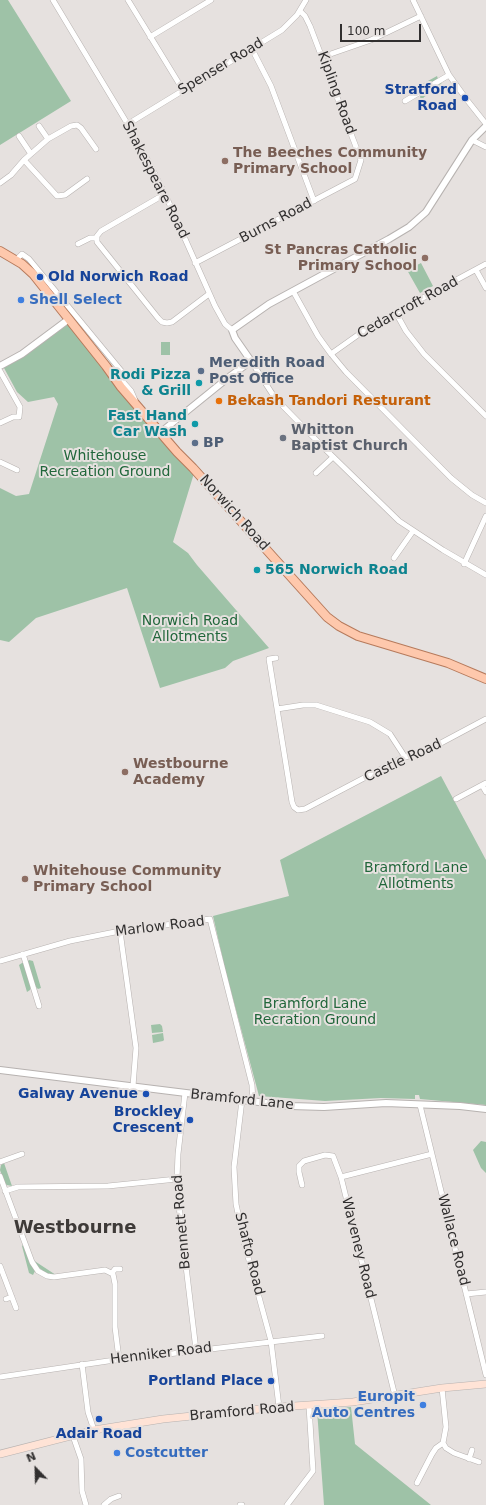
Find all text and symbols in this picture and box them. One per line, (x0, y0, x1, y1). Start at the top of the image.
scale bar (342, 16, 423, 42)
text: 100 m (347, 24, 385, 38)
street label: Spenser Road (175, 35, 267, 99)
street label: Kipling Road (313, 49, 359, 137)
place label: Stratford Road (385, 82, 457, 114)
marker: Stratford Road (460, 93, 470, 103)
street label: Shakespeare Road (118, 118, 192, 242)
place label: The Beeches Community Primary School (233, 145, 427, 178)
marker: The Beeches Community Primary School (220, 156, 230, 166)
street label: Burns Road (237, 195, 315, 247)
place label: St Pancras Catholic Primary School (264, 242, 417, 274)
marker: St Pancras Catholic Primary School (420, 253, 430, 263)
place label: Old Norwich Road (48, 269, 189, 285)
marker: Old Norwich Road (35, 272, 45, 282)
street label: Cedarcroft Road (355, 273, 461, 343)
place label: Shell Select (29, 292, 122, 308)
marker: Shell Select (16, 295, 26, 305)
place label: Meredith Road Post Office (209, 355, 325, 388)
marker: Meredith Road Post Office (196, 366, 206, 376)
place label: Rodi Pizza & Grill (110, 367, 191, 400)
marker: Rodi Pizza & Grill (194, 378, 204, 388)
place label: Bekash Tandori Resturant (227, 393, 431, 409)
marker: Bekash Tandori Resturant (214, 396, 224, 406)
place label: Fast Hand Car Wash (108, 408, 187, 440)
marker: Fast Hand Car Wash (190, 419, 200, 429)
place label: Whitton Baptist Church (291, 422, 408, 454)
marker: Whitton Baptist Church (278, 433, 288, 443)
place label: BP (203, 435, 224, 451)
marker: BP (190, 438, 200, 448)
park label: Whitehouse Recreation Ground (40, 448, 170, 480)
street label: Norwich Road (196, 472, 272, 554)
place label: 565 Norwich Road (265, 562, 408, 578)
marker: 565 Norwich Road (252, 565, 262, 575)
park label: Norwich Road Allotments (142, 613, 238, 646)
street label: Castle Road (362, 736, 444, 786)
place label: Westbourne Academy (133, 756, 228, 788)
marker: Westbourne Academy (120, 767, 130, 777)
park label: Bramford Lane Allotments (364, 860, 468, 892)
place label: Whitehouse Community Primary School (33, 863, 221, 896)
marker: Whitehouse Community Primary School (20, 874, 30, 884)
street label: Marlow Road (114, 913, 206, 941)
park label: Bramford Lane Recration Ground (254, 996, 376, 1028)
place label: Galway Avenue (18, 1086, 138, 1102)
street label: Bramford Lane (190, 1086, 294, 1114)
marker: Galway Avenue (141, 1089, 151, 1099)
place label: Brockley Crescent (113, 1104, 182, 1136)
marker: Brockley Crescent (185, 1115, 195, 1125)
street label: Bennett Road (169, 1174, 195, 1270)
street label: Wallace Road (434, 1192, 472, 1288)
street label: Waveney Road (337, 1196, 379, 1300)
street label: Shafto Road (231, 1211, 267, 1297)
district label: Westbourne (14, 1217, 136, 1239)
street label: Henniker Road (109, 1339, 213, 1369)
place label: Portland Place (148, 1373, 263, 1389)
marker: Portland Place (266, 1376, 276, 1386)
place label: Europit Auto Centres (312, 1389, 415, 1422)
street label: Bramford Road (189, 1399, 295, 1425)
marker: Europit Auto Centres (418, 1400, 428, 1410)
marker: Adair Road (94, 1414, 104, 1424)
place label: Adair Road (56, 1426, 142, 1442)
place label: Costcutter (125, 1445, 208, 1461)
marker: Costcutter (112, 1448, 122, 1458)
north arrow (16, 1449, 56, 1489)
text: N (24, 1450, 38, 1465)

